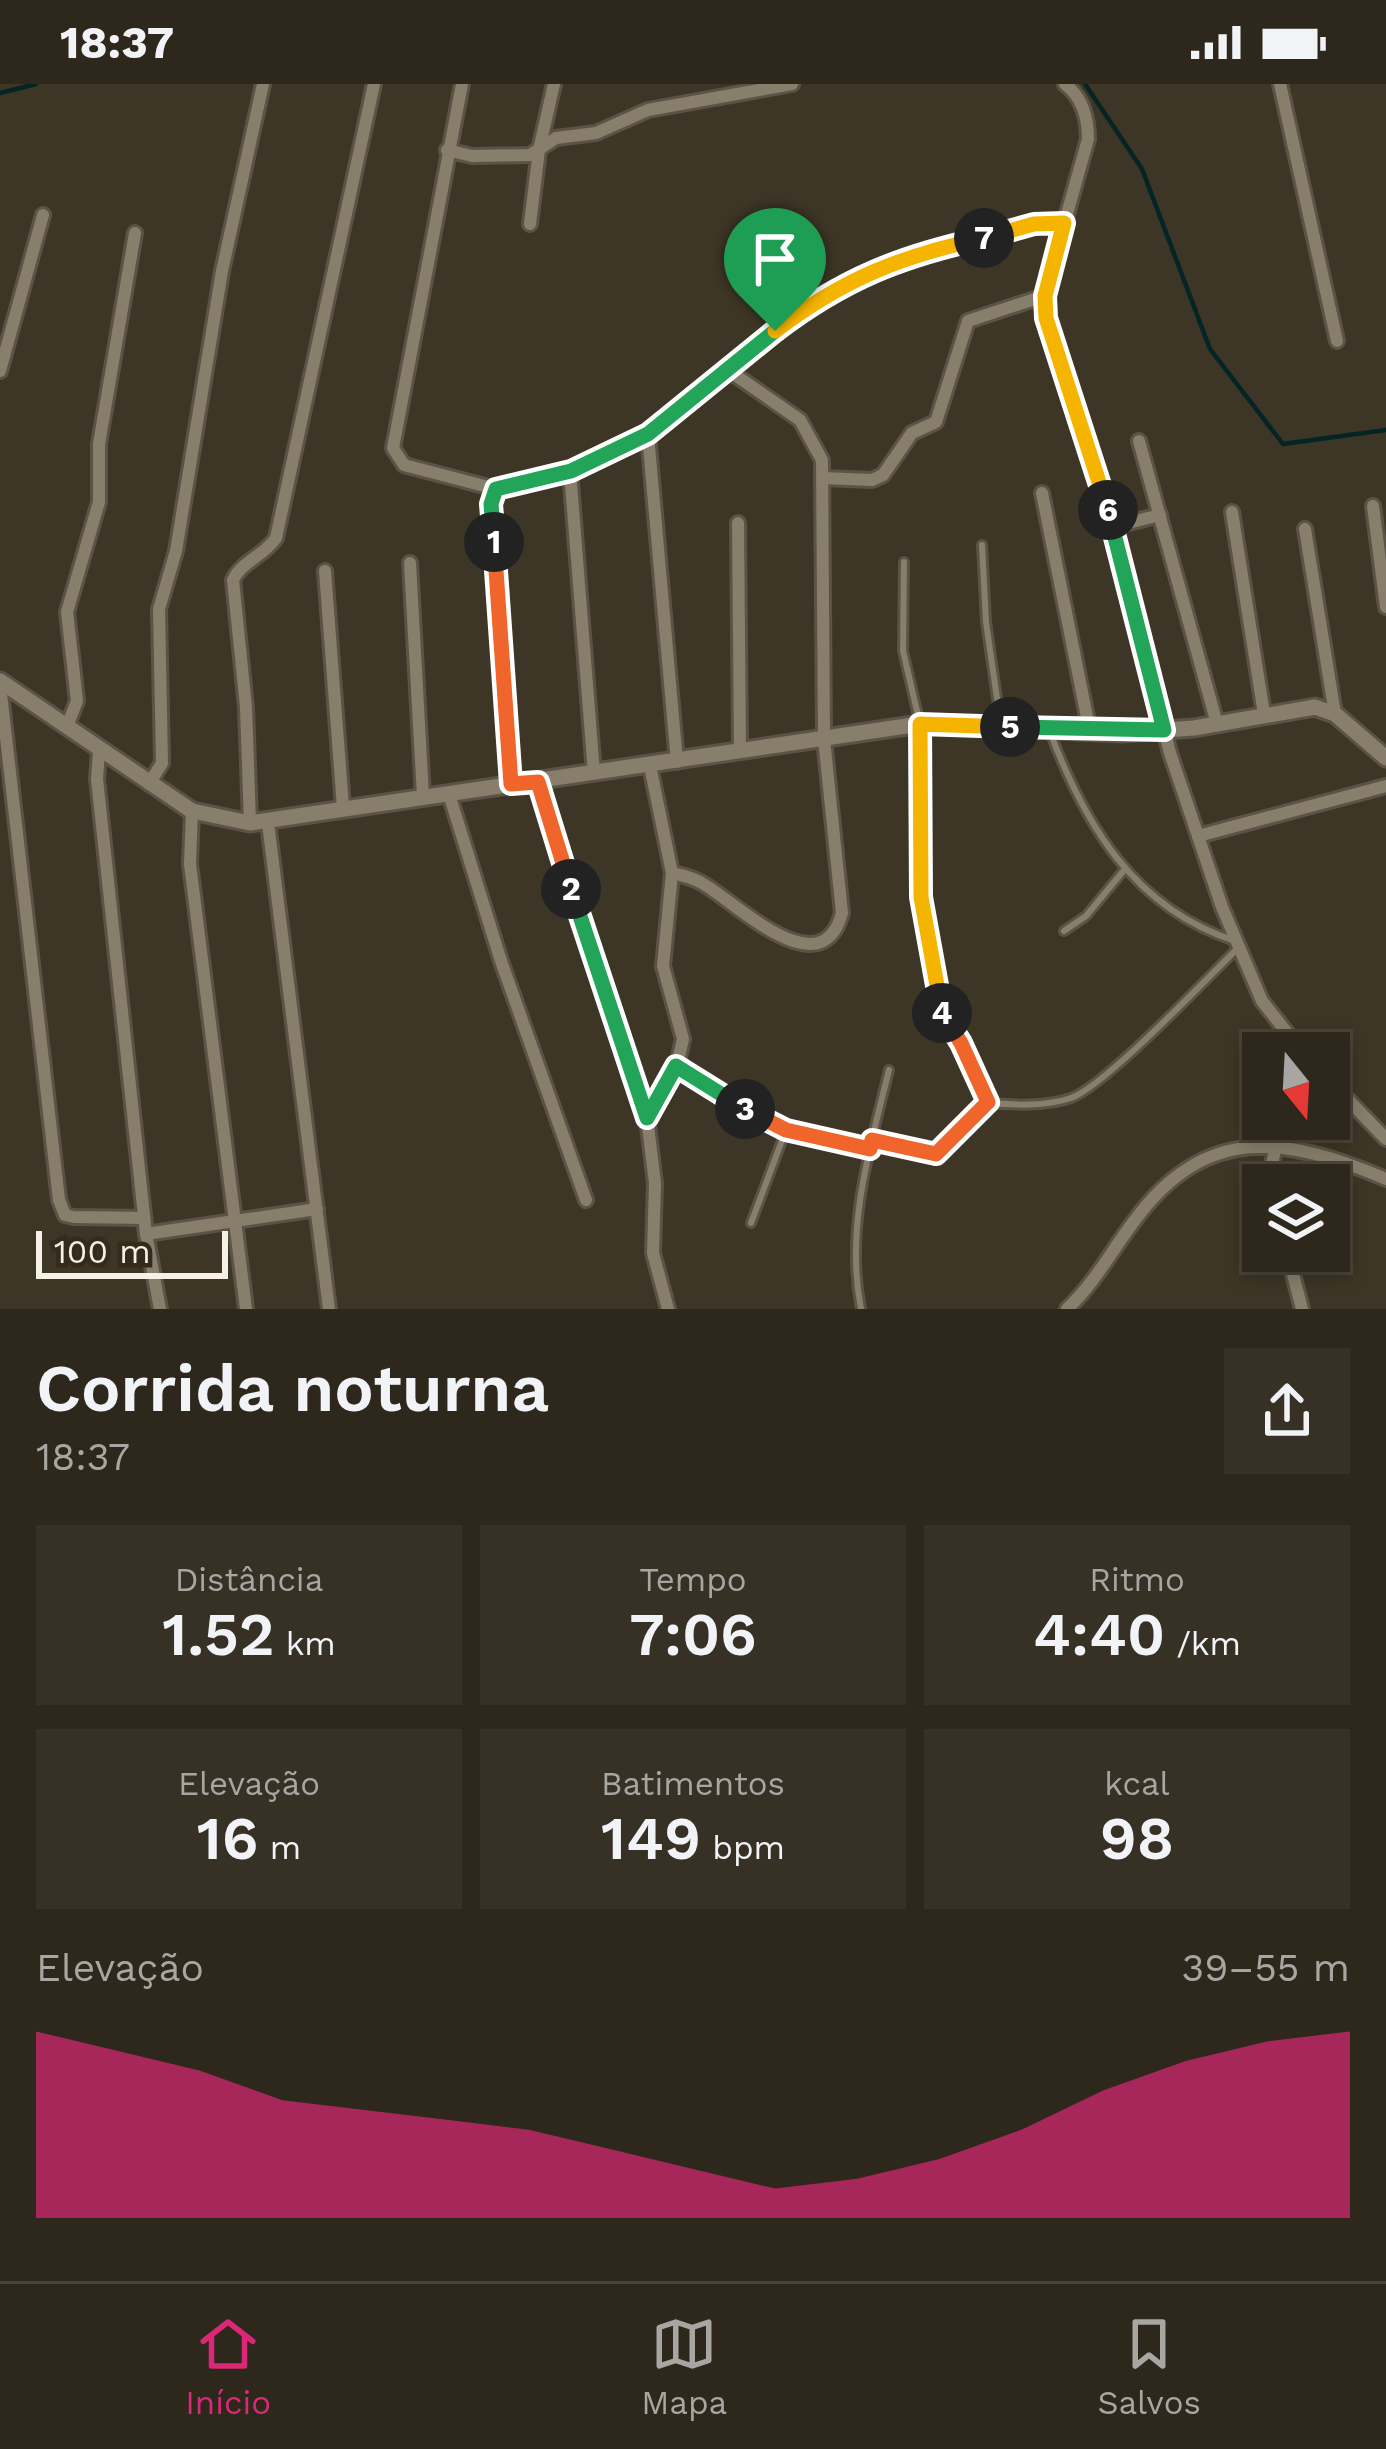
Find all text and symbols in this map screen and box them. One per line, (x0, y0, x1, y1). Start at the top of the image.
text: 18:37 (60, 16, 174, 69)
pin (724, 208, 826, 331)
pin: 7 (954, 208, 1014, 268)
text: 7 (974, 218, 994, 257)
icon: arrive (742, 226, 808, 292)
pin: 6 (1078, 480, 1138, 540)
text: 6 (1098, 490, 1118, 529)
pin: 1 (464, 512, 524, 572)
text: 1 (487, 522, 501, 561)
pin: 5 (980, 697, 1040, 757)
text: 5 (1000, 707, 1020, 746)
pin: 2 (541, 859, 601, 919)
text: 2 (561, 869, 581, 908)
pin: 4 (912, 983, 972, 1043)
text: 4 (931, 993, 953, 1032)
north arrow (1242, 1032, 1350, 1140)
map controls (1242, 1032, 1350, 1272)
pin: 3 (715, 1079, 775, 1139)
text: 3 (735, 1089, 755, 1128)
button: layers (1242, 1164, 1350, 1272)
scale bar (36, 1225, 228, 1278)
text: 100 m (54, 1232, 151, 1271)
button: share (1224, 1348, 1350, 1474)
text: Corrida noturna (36, 1350, 549, 1427)
text: 18:37 (36, 1434, 130, 1479)
text: Distância (175, 1560, 323, 1599)
text: Tempo (639, 1560, 747, 1599)
text: Ritmo (1089, 1560, 1185, 1599)
text: 1.52 (162, 1599, 274, 1670)
text: 7:06 (629, 1599, 757, 1670)
text: 4:40 (1033, 1599, 1165, 1670)
text: km (274, 1624, 336, 1663)
text: /km (1165, 1624, 1241, 1663)
text: Elevação (178, 1764, 320, 1803)
text: Batimentos (601, 1764, 785, 1803)
text: kcal (1104, 1764, 1170, 1803)
text: 16 (197, 1803, 259, 1874)
text: 149 (601, 1803, 701, 1874)
text: 98 (1100, 1803, 1174, 1874)
text: m (259, 1828, 301, 1867)
text: bpm (701, 1828, 785, 1867)
text: Elevação (36, 1945, 204, 1990)
text: 39–55 m (1181, 1945, 1350, 1990)
tab: Início (185, 2311, 271, 2422)
tab: Mapa (641, 2311, 727, 2422)
tab: Salvos (1098, 2311, 1201, 2422)

